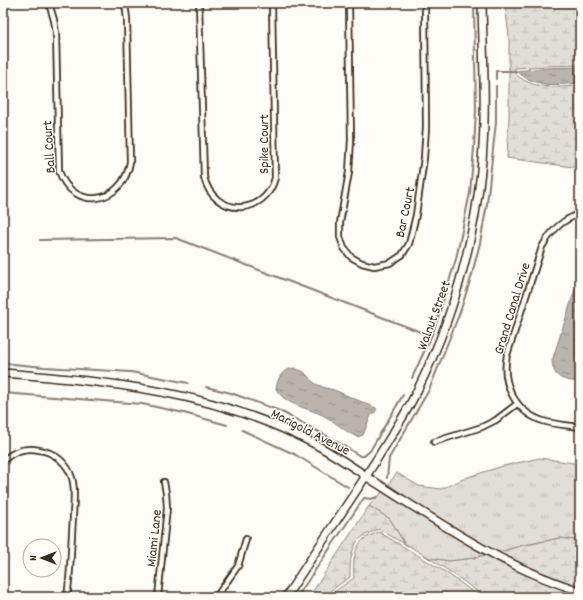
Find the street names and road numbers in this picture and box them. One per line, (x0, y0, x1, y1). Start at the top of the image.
street label: Spike Court (255, 114, 275, 174)
street label: Ball Court (38, 120, 62, 174)
street label: Bar Court (391, 185, 421, 240)
street label: Grand Canal Drive (489, 260, 536, 357)
street label: Walnut Street (413, 278, 457, 353)
street label: Marigold Avenue (267, 404, 353, 461)
street label: Miami Lane (142, 509, 168, 568)

